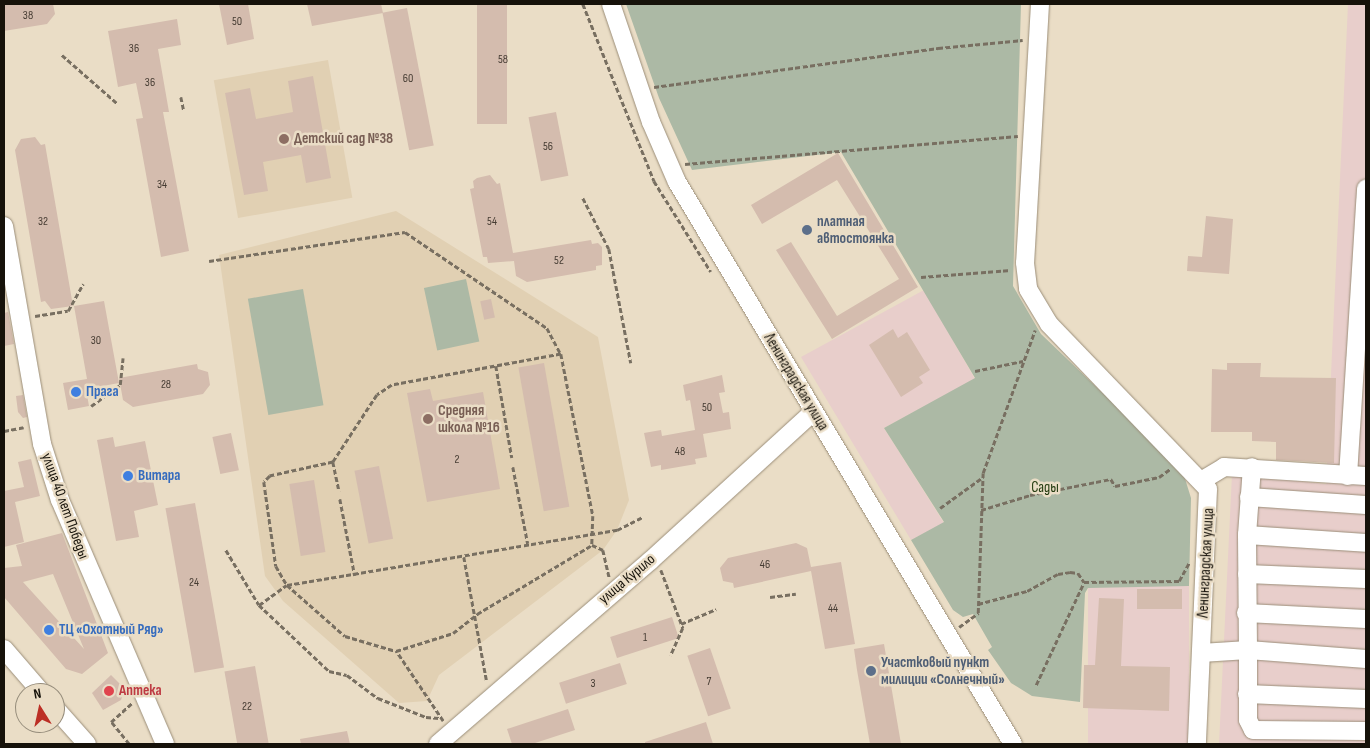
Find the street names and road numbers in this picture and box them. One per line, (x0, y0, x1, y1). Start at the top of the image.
street label: Ленинградская улица (760, 330, 832, 434)
street label: улица 40 лет Победы (38, 451, 92, 561)
street label: Ленинградская улица (1194, 508, 1218, 618)
street label: улица Курило (595, 550, 659, 608)

